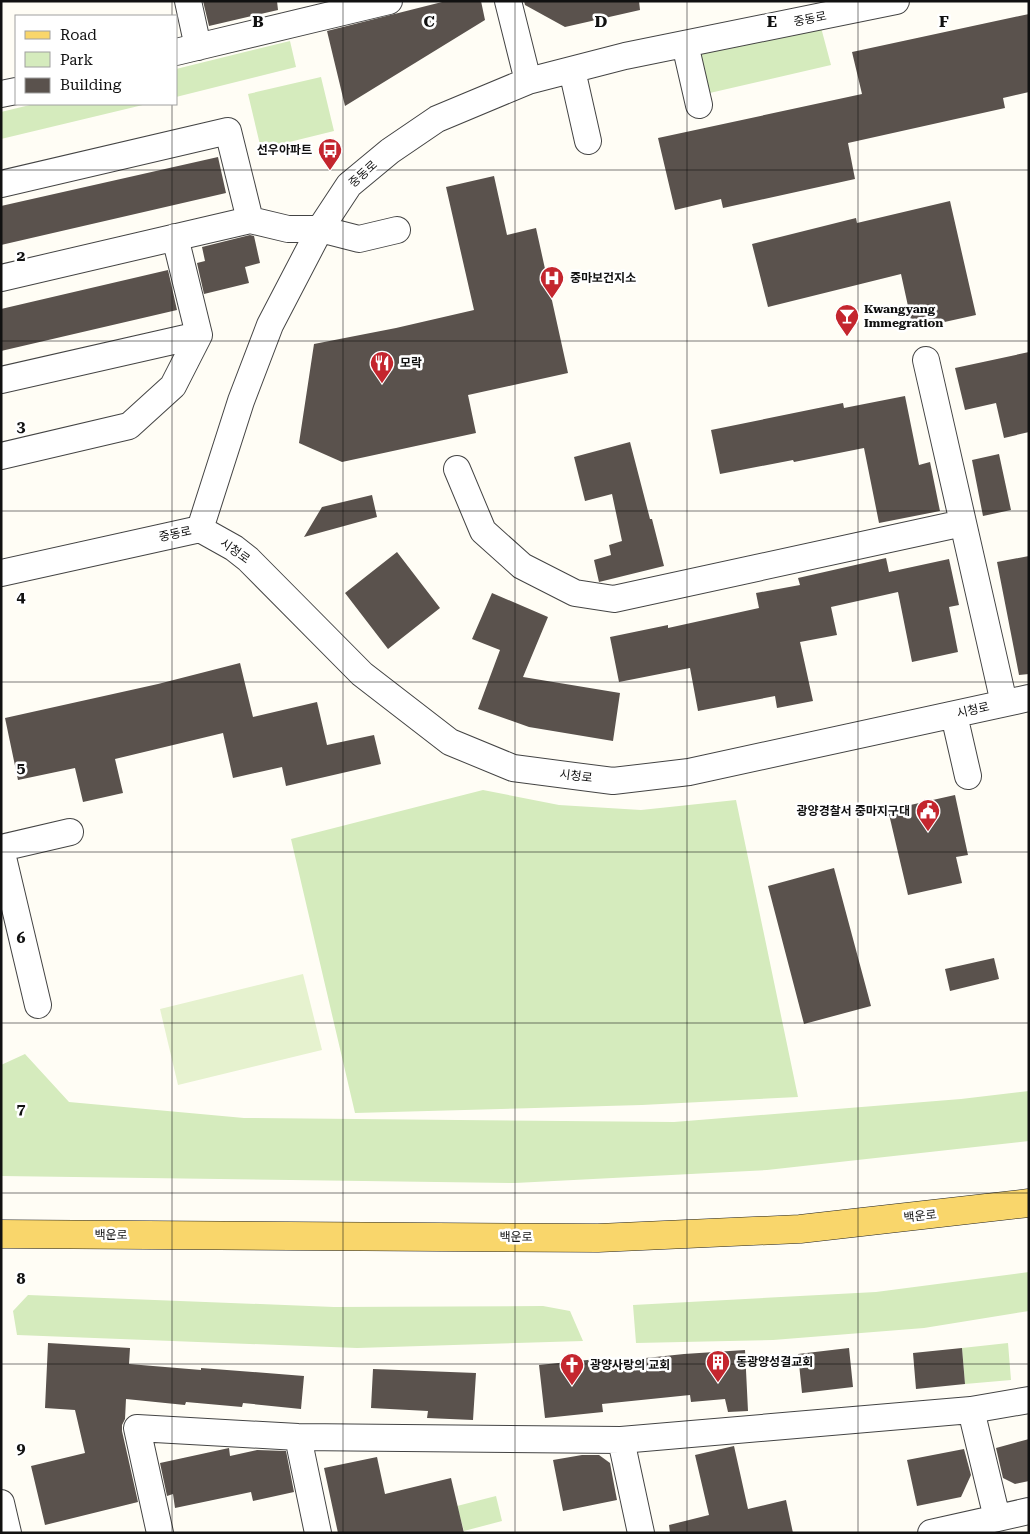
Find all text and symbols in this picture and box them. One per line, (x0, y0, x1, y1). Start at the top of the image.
street label: 중동로 (792, 9, 828, 29)
text: B (252, 12, 264, 31)
text: C (423, 12, 435, 31)
text: D (595, 12, 608, 31)
text: E (767, 12, 777, 31)
text: F (939, 12, 949, 31)
legend (15, 15, 178, 105)
text: Road (60, 26, 97, 44)
text: Park (60, 51, 94, 69)
text: Building (60, 76, 122, 94)
bus stop icon: 선우아파트 (317, 137, 343, 171)
place label: 선우아파트 (257, 143, 312, 157)
street label: 중동로 (346, 158, 380, 190)
text: 2 (17, 246, 26, 265)
hospital icon: 중마보건지소 (539, 265, 565, 299)
place label: 중마보건지소 (570, 271, 636, 285)
place label: Kwangyang Immegration (864, 302, 943, 330)
bar icon: Kwangyang Immegration (834, 303, 860, 337)
restaurant icon: 모락 (369, 350, 395, 384)
place label: 모락 (400, 356, 422, 370)
text: 3 (17, 417, 26, 436)
street label: 중동로 (157, 524, 193, 544)
street label: 시청로 (217, 536, 253, 566)
text: 4 (17, 587, 26, 606)
street label: 시청로 (955, 699, 991, 721)
text: 5 (17, 758, 26, 777)
street label: 시청로 (559, 767, 593, 785)
public building icon: 광양경찰서 중마지구대 (915, 798, 941, 832)
place label: 광양경찰서 중마지구대 (797, 804, 910, 818)
text: 6 (17, 928, 26, 947)
text: 7 (17, 1099, 26, 1118)
street label: 백운로 (903, 1207, 937, 1225)
street label: 백운로 (94, 1228, 128, 1242)
street label: 백운로 (499, 1230, 533, 1244)
text: 8 (17, 1269, 26, 1288)
building icon: 동광양성결교회 (705, 1349, 731, 1383)
church icon: 광양사랑의 교회 (559, 1352, 585, 1386)
place label: 동광양성결교회 (736, 1355, 813, 1369)
place label: 광양사랑의 교회 (590, 1358, 670, 1372)
text: 9 (17, 1439, 26, 1458)

